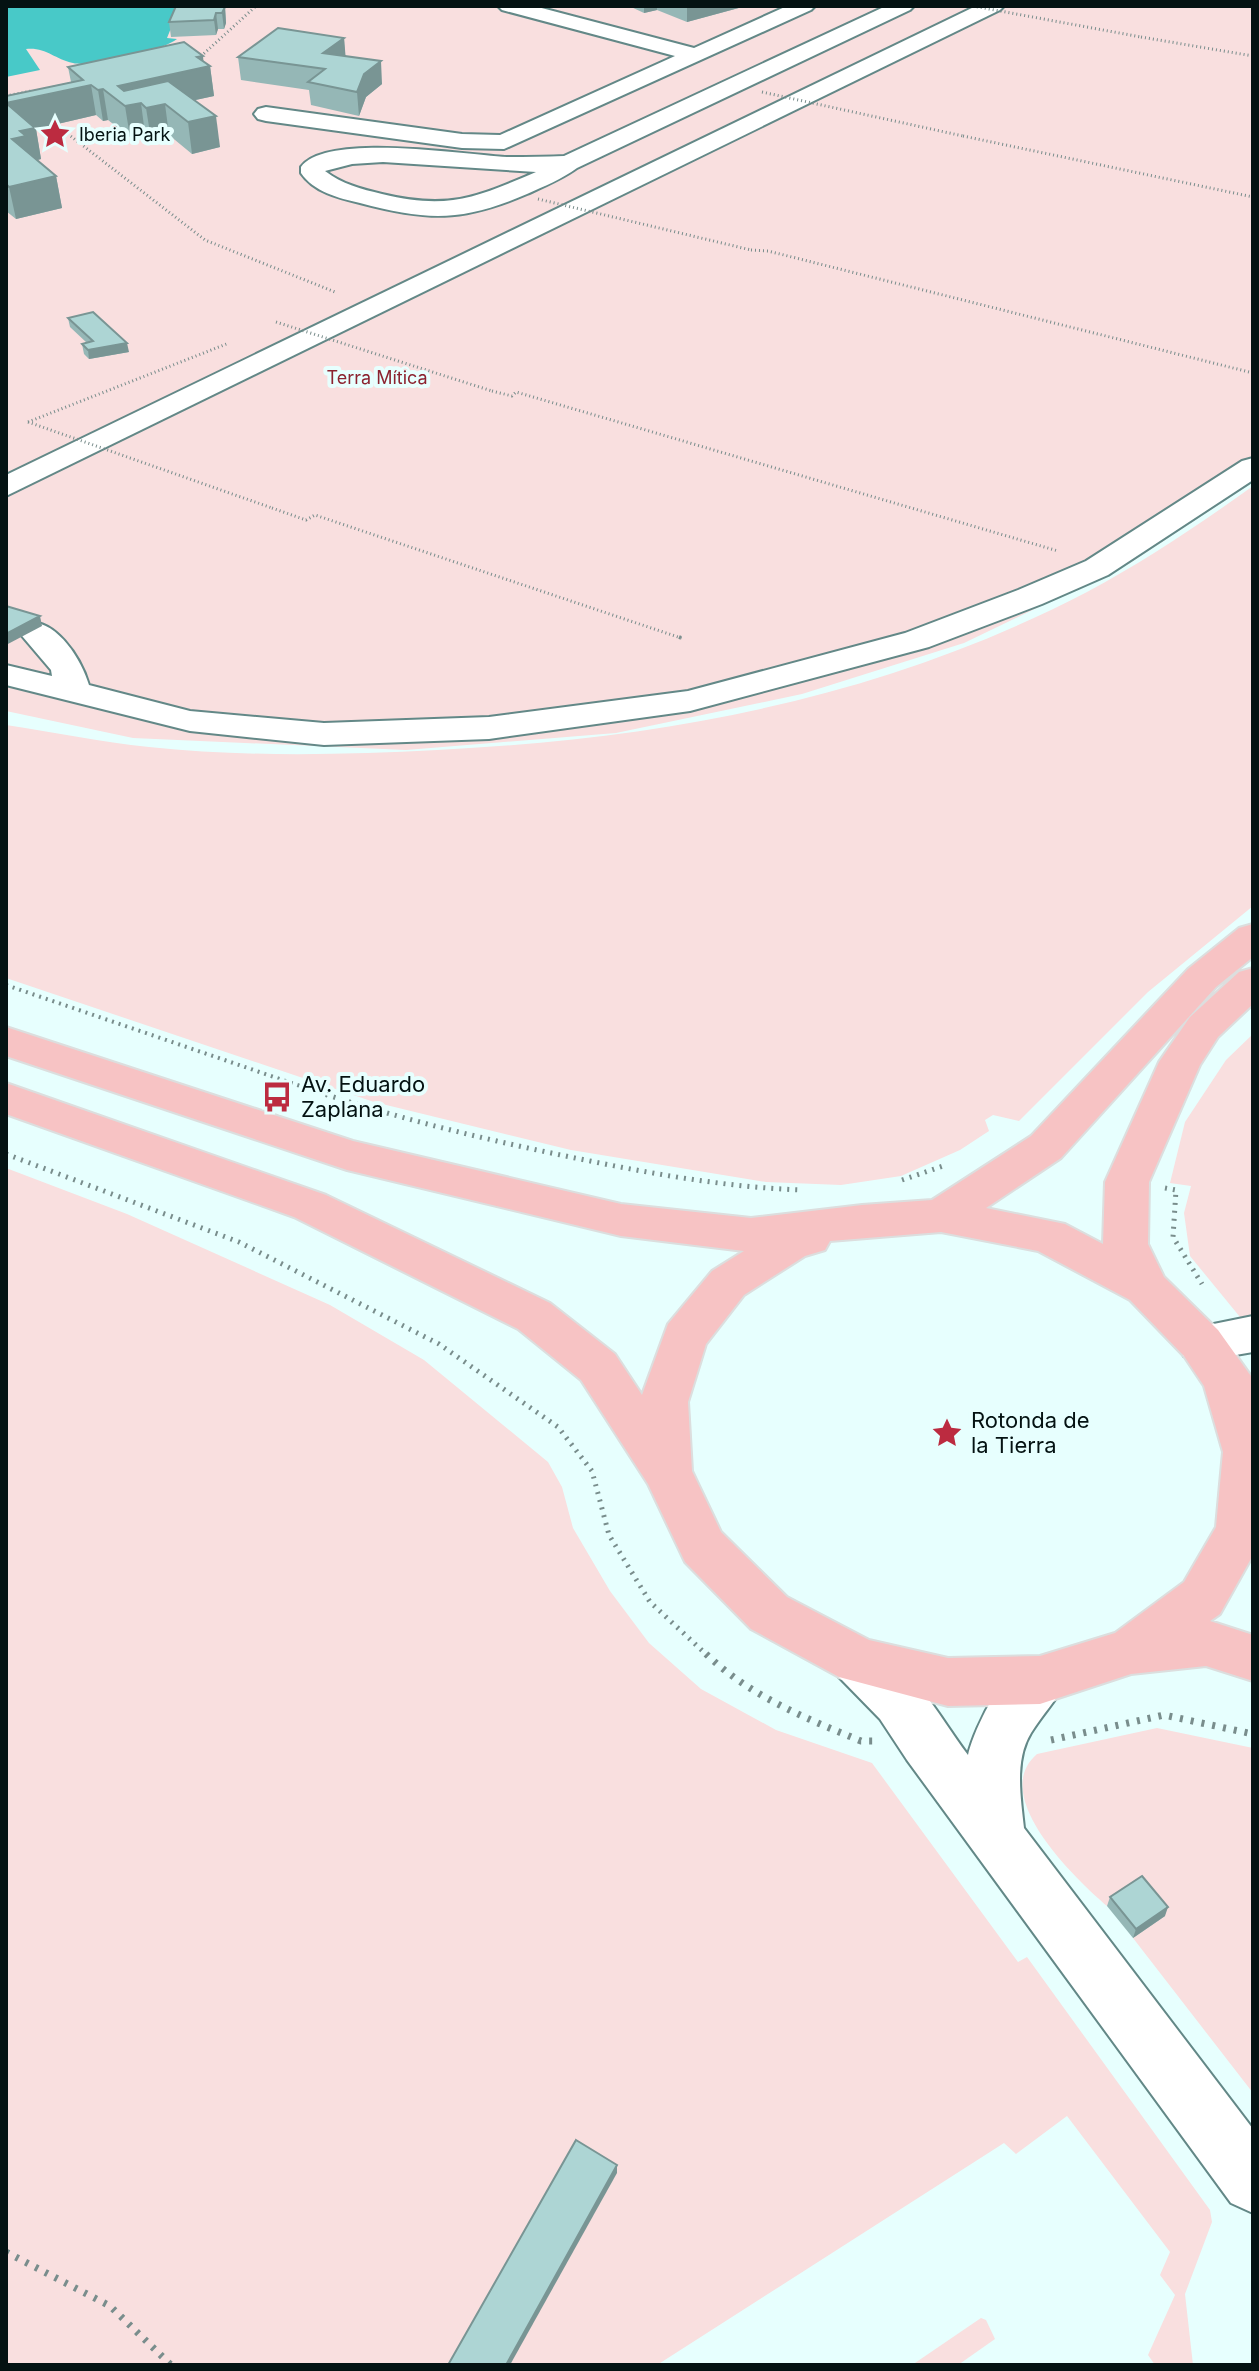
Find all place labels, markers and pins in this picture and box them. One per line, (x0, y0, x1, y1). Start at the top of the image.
place icon: Iberia Park (38, 117, 72, 151)
place label: Iberia Park (79, 124, 171, 145)
place label: Av. Eduardo Zaplana (301, 1071, 425, 1122)
bus stop icon: Av. Eduardo Zaplana (260, 1080, 294, 1114)
place label: Rotonda de la Tierra (971, 1407, 1090, 1458)
place icon: Rotonda de la Tierra (930, 1416, 964, 1450)

